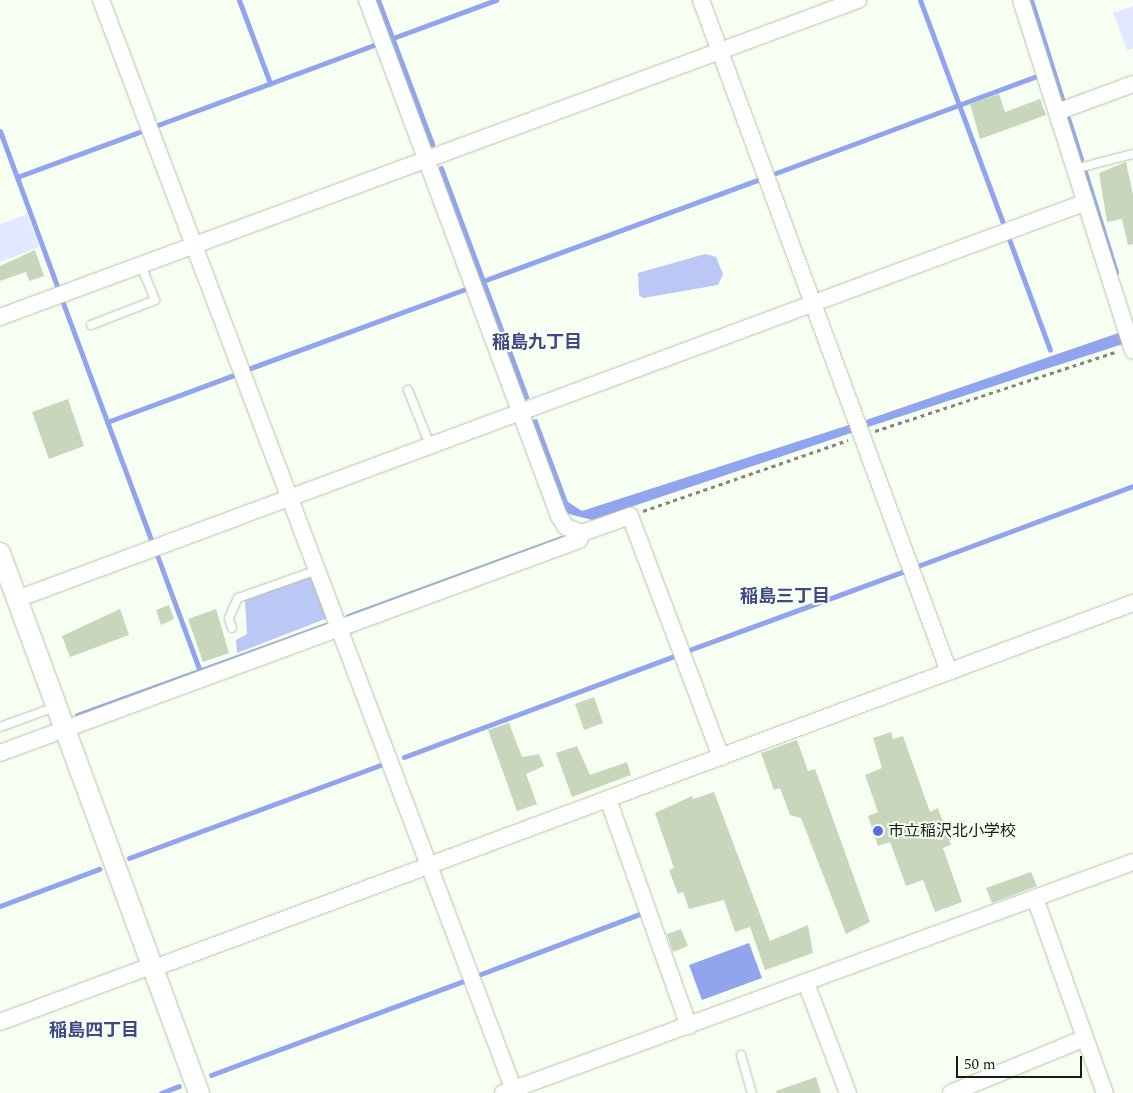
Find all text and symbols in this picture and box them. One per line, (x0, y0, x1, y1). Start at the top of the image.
district label: 稲島九丁目 (492, 332, 582, 354)
district label: 稲島三丁目 (740, 586, 830, 608)
place label: 市立稲沢北小学校 (888, 821, 1016, 841)
marker: 市立稲沢北小学校 (872, 825, 884, 837)
district label: 稲島四丁目 (49, 1020, 139, 1042)
scale bar (958, 1046, 1084, 1078)
text: 50 m (964, 1053, 996, 1076)

